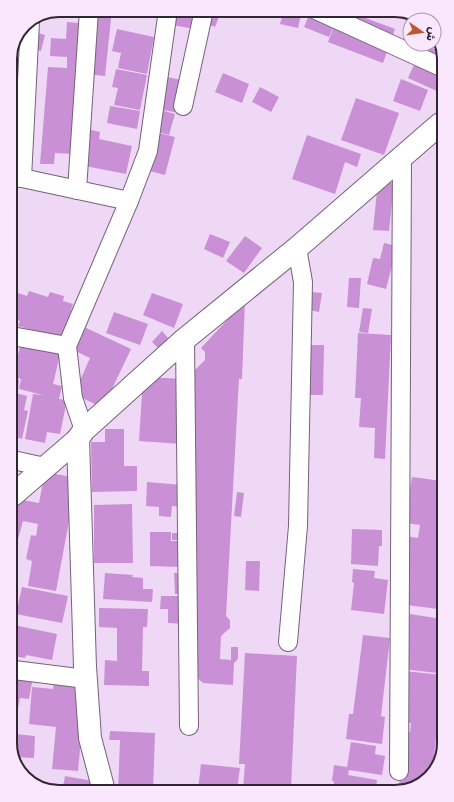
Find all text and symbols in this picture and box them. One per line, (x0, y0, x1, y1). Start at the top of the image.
north arrow (402, 12, 442, 52)
text: ش (423, 26, 439, 42)

